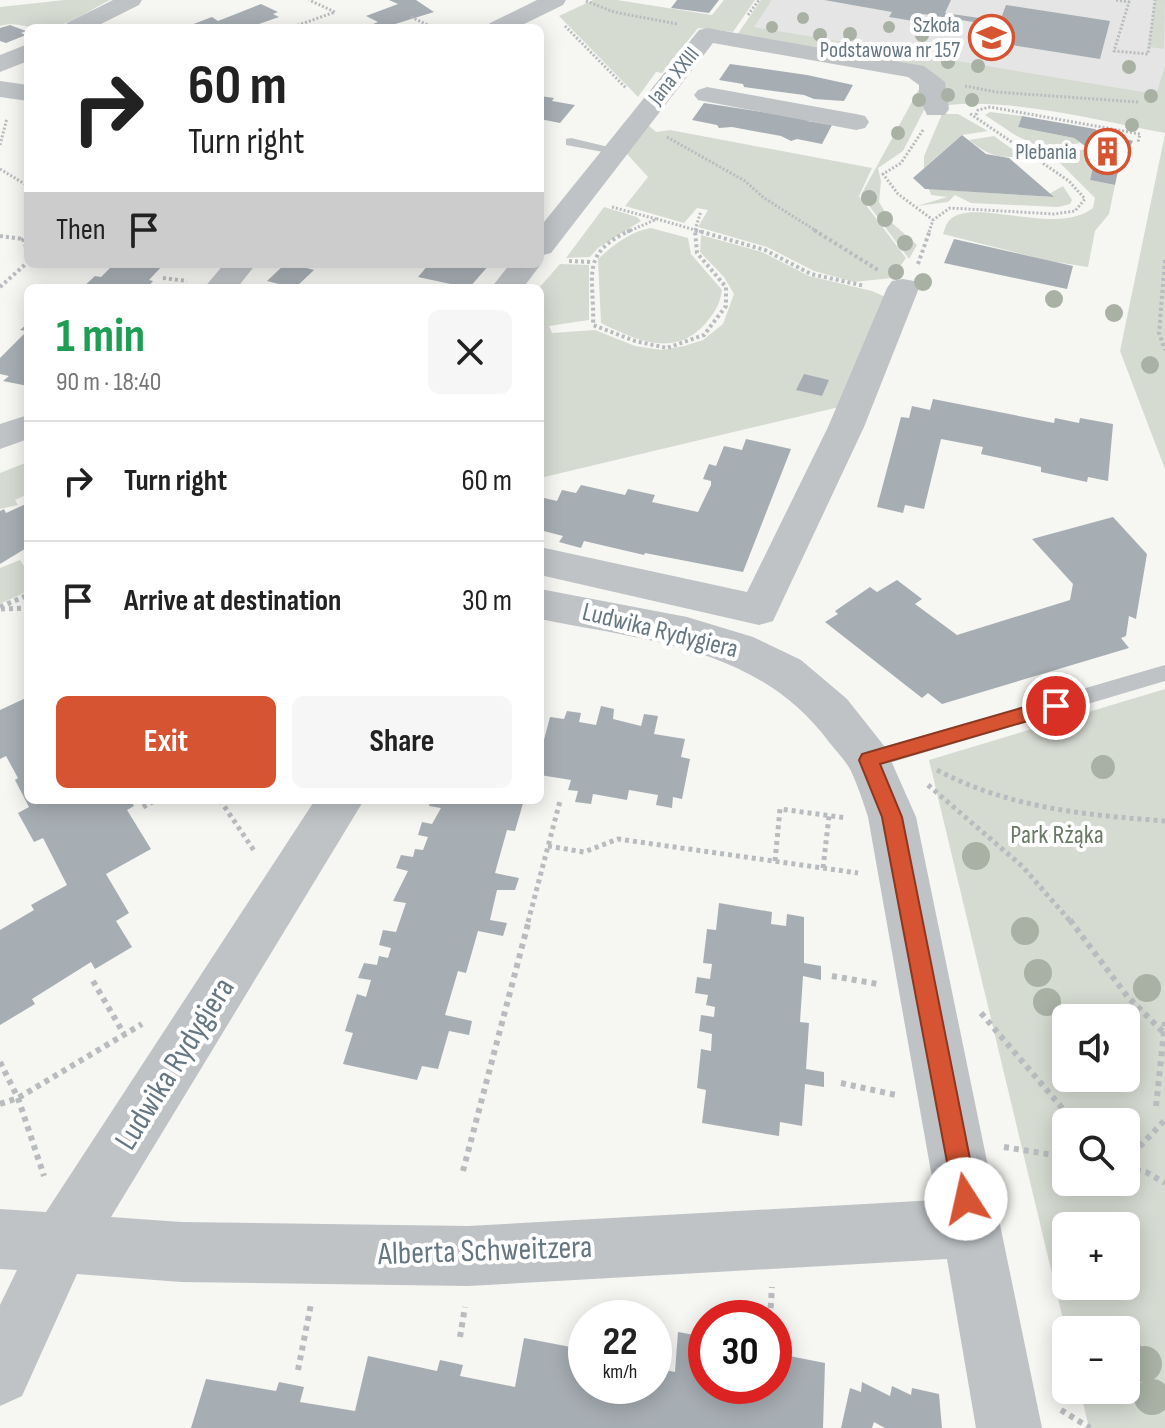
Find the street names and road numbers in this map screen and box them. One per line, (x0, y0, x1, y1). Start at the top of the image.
street label: Jana XXIII (642, 42, 705, 111)
street label: Ludwika Rydygiera (579, 597, 741, 665)
street label: Ludwika Rydygiera (107, 971, 243, 1157)
street label: Alberta Schweitzera (376, 1228, 593, 1274)

